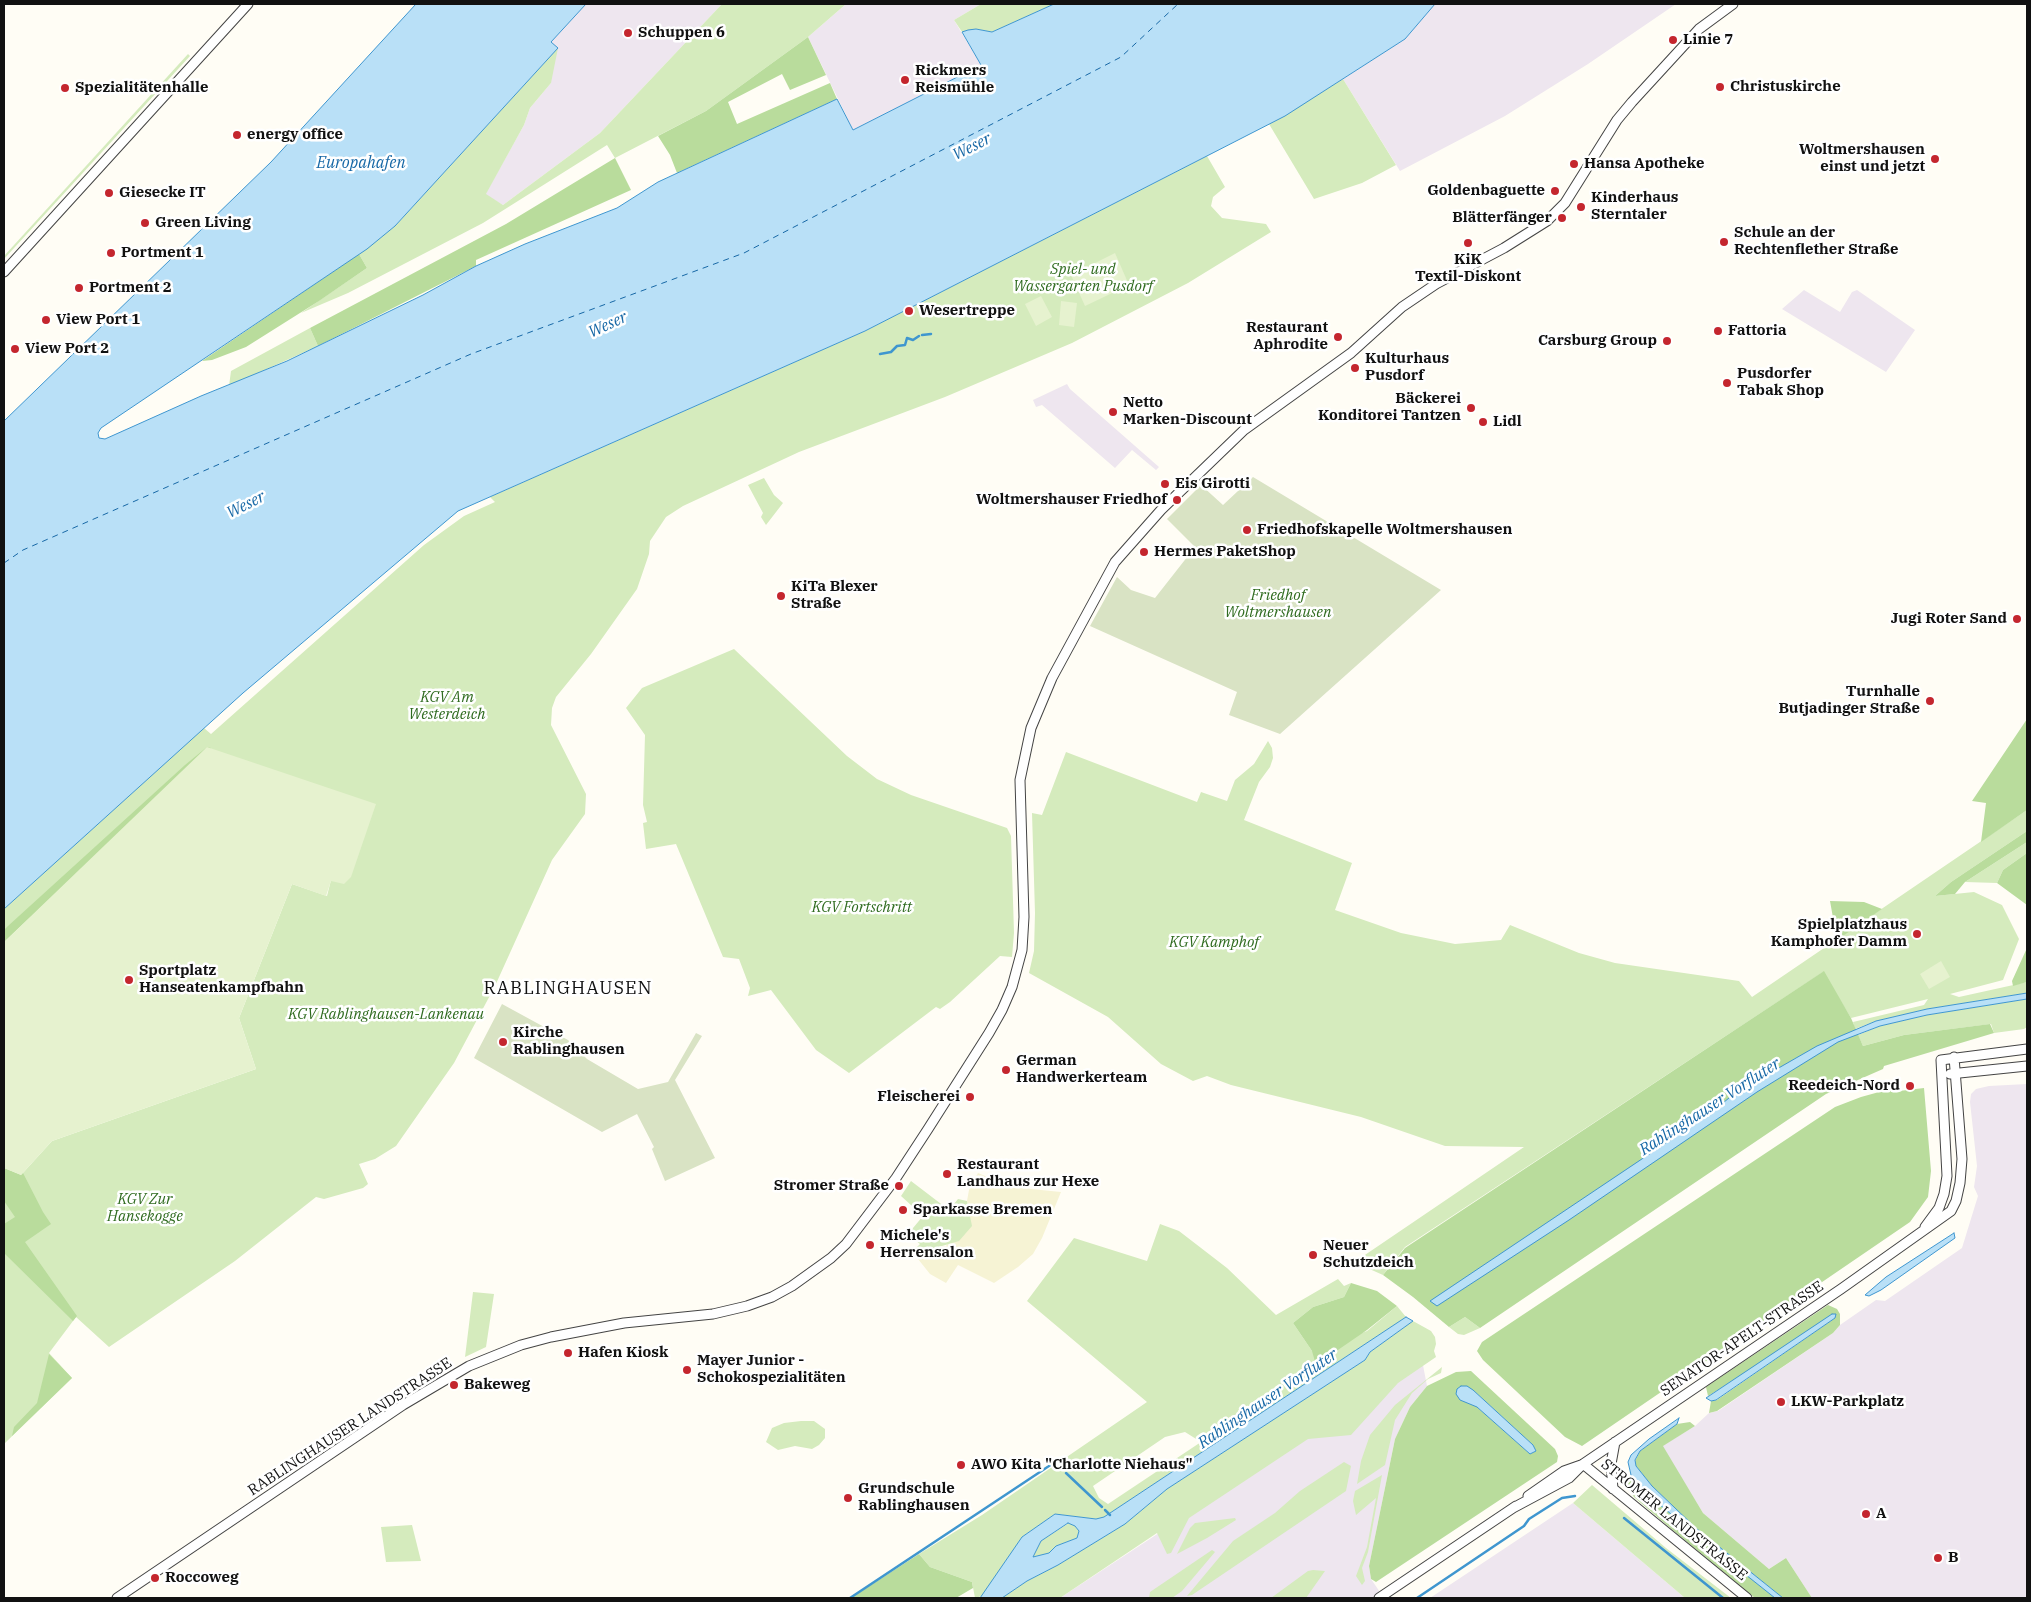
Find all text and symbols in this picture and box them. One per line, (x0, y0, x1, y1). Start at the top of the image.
place label: Schuppen 6 (638, 24, 725, 42)
marker: Schuppen 6 (622, 27, 634, 39)
place label: Linie 7 (1683, 31, 1733, 49)
marker: Linie 7 (1667, 34, 1679, 46)
place label: Rickmers Reismühle (915, 62, 994, 97)
marker: Rickmers Reismühle (899, 74, 911, 86)
place label: Christuskirche (1730, 78, 1841, 96)
place label: Spezialitätenhalle (75, 79, 208, 97)
marker: Christuskirche (1714, 81, 1726, 93)
marker: Spezialitätenhalle (59, 82, 71, 94)
place label: energy office (247, 126, 343, 144)
marker: energy office (231, 129, 243, 141)
water label: Weser (949, 129, 995, 165)
place label: Woltmershausen einst und jetzt (1799, 141, 1925, 176)
water label: Europahafen (317, 153, 405, 173)
marker: Woltmershausen einst und jetzt (1929, 153, 1941, 165)
place label: Hansa Apotheke (1584, 155, 1704, 173)
marker: Hansa Apotheke (1568, 158, 1580, 170)
place label: Goldenbaguette (1427, 182, 1545, 200)
place label: Giesecke IT (119, 184, 206, 202)
marker: Goldenbaguette (1549, 185, 1561, 197)
marker: Giesecke IT (103, 187, 115, 199)
place label: Kinderhaus Sterntaler (1591, 189, 1678, 224)
marker: Kinderhaus Sterntaler (1575, 201, 1587, 213)
place label: Blätterfänger (1452, 209, 1552, 227)
marker: Blätterfänger (1556, 212, 1568, 224)
place label: Green Living (155, 214, 251, 232)
marker: Green Living (139, 217, 151, 229)
place label: Schule an der Rechtenflether Straße (1734, 224, 1898, 259)
marker: Schule an der Rechtenflether Straße (1718, 236, 1730, 248)
marker: KiK Textil-Diskont (1462, 237, 1474, 249)
place label: Portment 1 (121, 244, 204, 262)
marker: Portment 1 (105, 247, 117, 259)
place label: KiK Textil-Diskont (1415, 251, 1521, 286)
park label: Spiel- und Wassergarten Pusdorf (1013, 261, 1153, 296)
place label: Portment 2 (89, 279, 172, 297)
marker: Portment 2 (73, 282, 85, 294)
place label: Wesertreppe (919, 302, 1015, 320)
marker: Wesertreppe (903, 305, 915, 317)
water label: Weser (585, 308, 631, 342)
place label: View Port 1 (56, 311, 140, 329)
marker: View Port 1 (40, 314, 52, 326)
place label: Restaurant Aphrodite (1246, 319, 1328, 354)
place label: Fattoria (1728, 322, 1786, 340)
marker: Fattoria (1712, 325, 1724, 337)
marker: Restaurant Aphrodite (1332, 331, 1344, 343)
place label: Carsburg Group (1538, 332, 1657, 350)
marker: Carsburg Group (1661, 335, 1673, 347)
place label: View Port 2 (25, 340, 109, 358)
marker: View Port 2 (9, 343, 21, 355)
place label: Kulturhaus Pusdorf (1365, 350, 1449, 385)
marker: Kulturhaus Pusdorf (1349, 362, 1361, 374)
place label: Pusdorfer Tabak Shop (1737, 365, 1824, 400)
marker: Pusdorfer Tabak Shop (1721, 377, 1733, 389)
place label: Bäckerei Konditorei Tantzen (1318, 390, 1461, 425)
place label: Netto Marken-Discount (1123, 394, 1252, 429)
marker: Bäckerei Konditorei Tantzen (1465, 402, 1477, 414)
marker: Netto Marken-Discount (1107, 406, 1119, 418)
place label: Lidl (1493, 413, 1522, 431)
marker: Lidl (1477, 416, 1489, 428)
place label: Eis Girotti (1175, 475, 1250, 493)
marker: Eis Girotti (1159, 478, 1171, 490)
water label: Weser (223, 487, 269, 523)
place label: Woltmershauser Friedhof (976, 491, 1167, 509)
marker: Woltmershauser Friedhof (1171, 494, 1183, 506)
place label: Friedhofskapelle Woltmershausen (1257, 521, 1512, 539)
marker: Friedhofskapelle Woltmershausen (1241, 524, 1253, 536)
place label: Hermes PaketShop (1154, 543, 1296, 561)
marker: Hermes PaketShop (1138, 546, 1150, 558)
place label: KiTa Blexer Straße (791, 578, 878, 613)
park label: Friedhof Woltmershausen (1225, 587, 1331, 622)
marker: KiTa Blexer Straße (775, 590, 787, 602)
place label: Jugi Roter Sand (1891, 610, 2007, 628)
marker: Jugi Roter Sand (2011, 613, 2023, 625)
place label: Turnhalle Butjadinger Straße (1778, 683, 1920, 718)
park label: KGV Am Westerdeich (408, 689, 486, 724)
marker: Turnhalle Butjadinger Straße (1924, 695, 1936, 707)
park label: KGV Fortschritt (812, 899, 912, 917)
place label: Spielplatzhaus Kamphofer Damm (1771, 916, 1907, 951)
marker: Spielplatzhaus Kamphofer Damm (1911, 928, 1923, 940)
park label: KGV Kamphof (1169, 934, 1259, 952)
place label: Sportplatz Hanseatenkampfbahn (139, 962, 304, 997)
marker: Sportplatz Hanseatenkampfbahn (123, 974, 135, 986)
district label: RABLINGHAUSEN (482, 978, 654, 1000)
park label: KGV Rablinghausen-Lankenau (288, 1006, 484, 1024)
place label: Kirche Rablinghausen (513, 1024, 625, 1059)
marker: Kirche Rablinghausen (497, 1036, 509, 1048)
place label: German Handwerkerteam (1016, 1052, 1147, 1087)
water label: Rablinghauser Vorfluter (1636, 1054, 1784, 1160)
marker: German Handwerkerteam (1000, 1064, 1012, 1076)
place label: Reedeich-Nord (1788, 1077, 1900, 1095)
marker: Reedeich-Nord (1904, 1080, 1916, 1092)
place label: Fleischerei (877, 1088, 960, 1106)
marker: Fleischerei (964, 1091, 976, 1103)
place label: Restaurant Landhaus zur Hexe (957, 1156, 1099, 1191)
marker: Restaurant Landhaus zur Hexe (941, 1168, 953, 1180)
place label: Stromer Straße (774, 1177, 889, 1195)
marker: Stromer Straße (893, 1180, 905, 1192)
park label: KGV Zur Hansekogge (107, 1191, 183, 1226)
place label: Sparkasse Bremen (913, 1201, 1052, 1219)
marker: Sparkasse Bremen (897, 1204, 909, 1216)
place label: Michele's Herrensalon (880, 1227, 974, 1262)
place label: Neuer Schutzdeich (1323, 1237, 1414, 1272)
marker: Michele's Herrensalon (864, 1239, 876, 1251)
marker: Neuer Schutzdeich (1307, 1249, 1319, 1261)
street label: SENATOR-APELT-STRASSE (1657, 1278, 1827, 1400)
place label: Hafen Kiosk (578, 1344, 668, 1362)
water label: Rablinghauser Vorfluter (1195, 1345, 1341, 1453)
marker: Hafen Kiosk (562, 1347, 574, 1359)
place label: Mayer Junior - Schokospezialitäten (697, 1352, 846, 1387)
street label: RABLINGHAUSER LANDSTRASSE (245, 1354, 455, 1500)
marker: Mayer Junior - Schokospezialitäten (681, 1364, 693, 1376)
place label: Bakeweg (464, 1376, 530, 1394)
marker: Bakeweg (448, 1379, 460, 1391)
place label: LKW-Parkplatz (1791, 1393, 1904, 1411)
marker: LKW-Parkplatz (1775, 1396, 1787, 1408)
street label: STROMER LANDSTRASSE (1597, 1455, 1751, 1585)
place label: AWO Kita "Charlotte Niehaus" (971, 1456, 1193, 1474)
marker: AWO Kita "Charlotte Niehaus" (955, 1459, 967, 1471)
place label: Grundschule Rablinghausen (858, 1480, 970, 1515)
marker: Grundschule Rablinghausen (842, 1492, 854, 1504)
place label: A (1876, 1505, 1886, 1523)
marker: A (1860, 1508, 1872, 1520)
place label: B (1948, 1549, 1959, 1567)
marker: B (1932, 1552, 1944, 1564)
place label: Roccoweg (165, 1569, 239, 1587)
marker: Roccoweg (149, 1572, 161, 1584)

